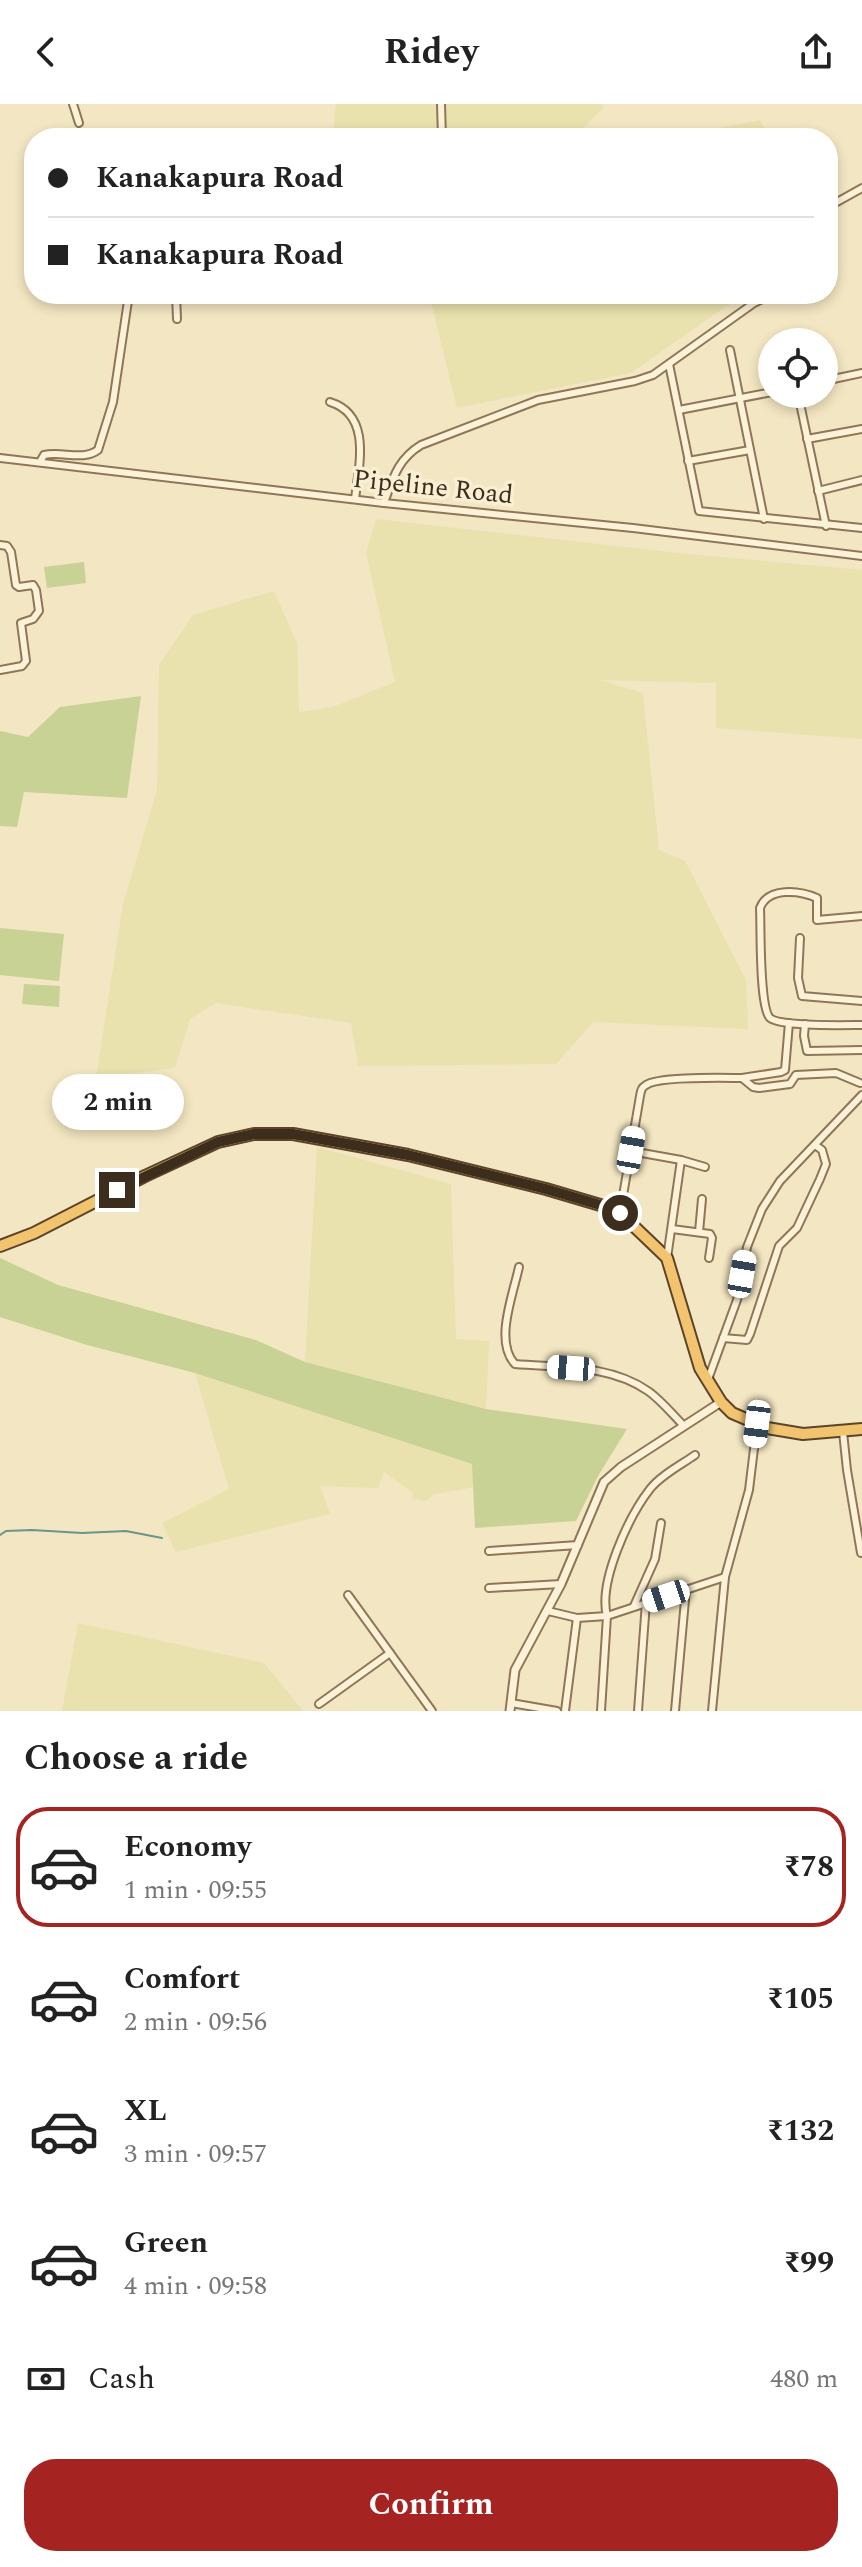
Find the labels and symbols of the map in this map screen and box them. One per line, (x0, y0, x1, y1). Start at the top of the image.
street label: Pipeline Road (351, 459, 515, 515)
callout: 2 min (51, 1074, 183, 1130)
car (615, 1124, 647, 1176)
route end (99, 1172, 135, 1208)
route start (602, 1195, 638, 1231)
car (726, 1248, 758, 1300)
car (546, 1354, 596, 1382)
car (742, 1399, 772, 1449)
car (639, 1577, 693, 1615)

